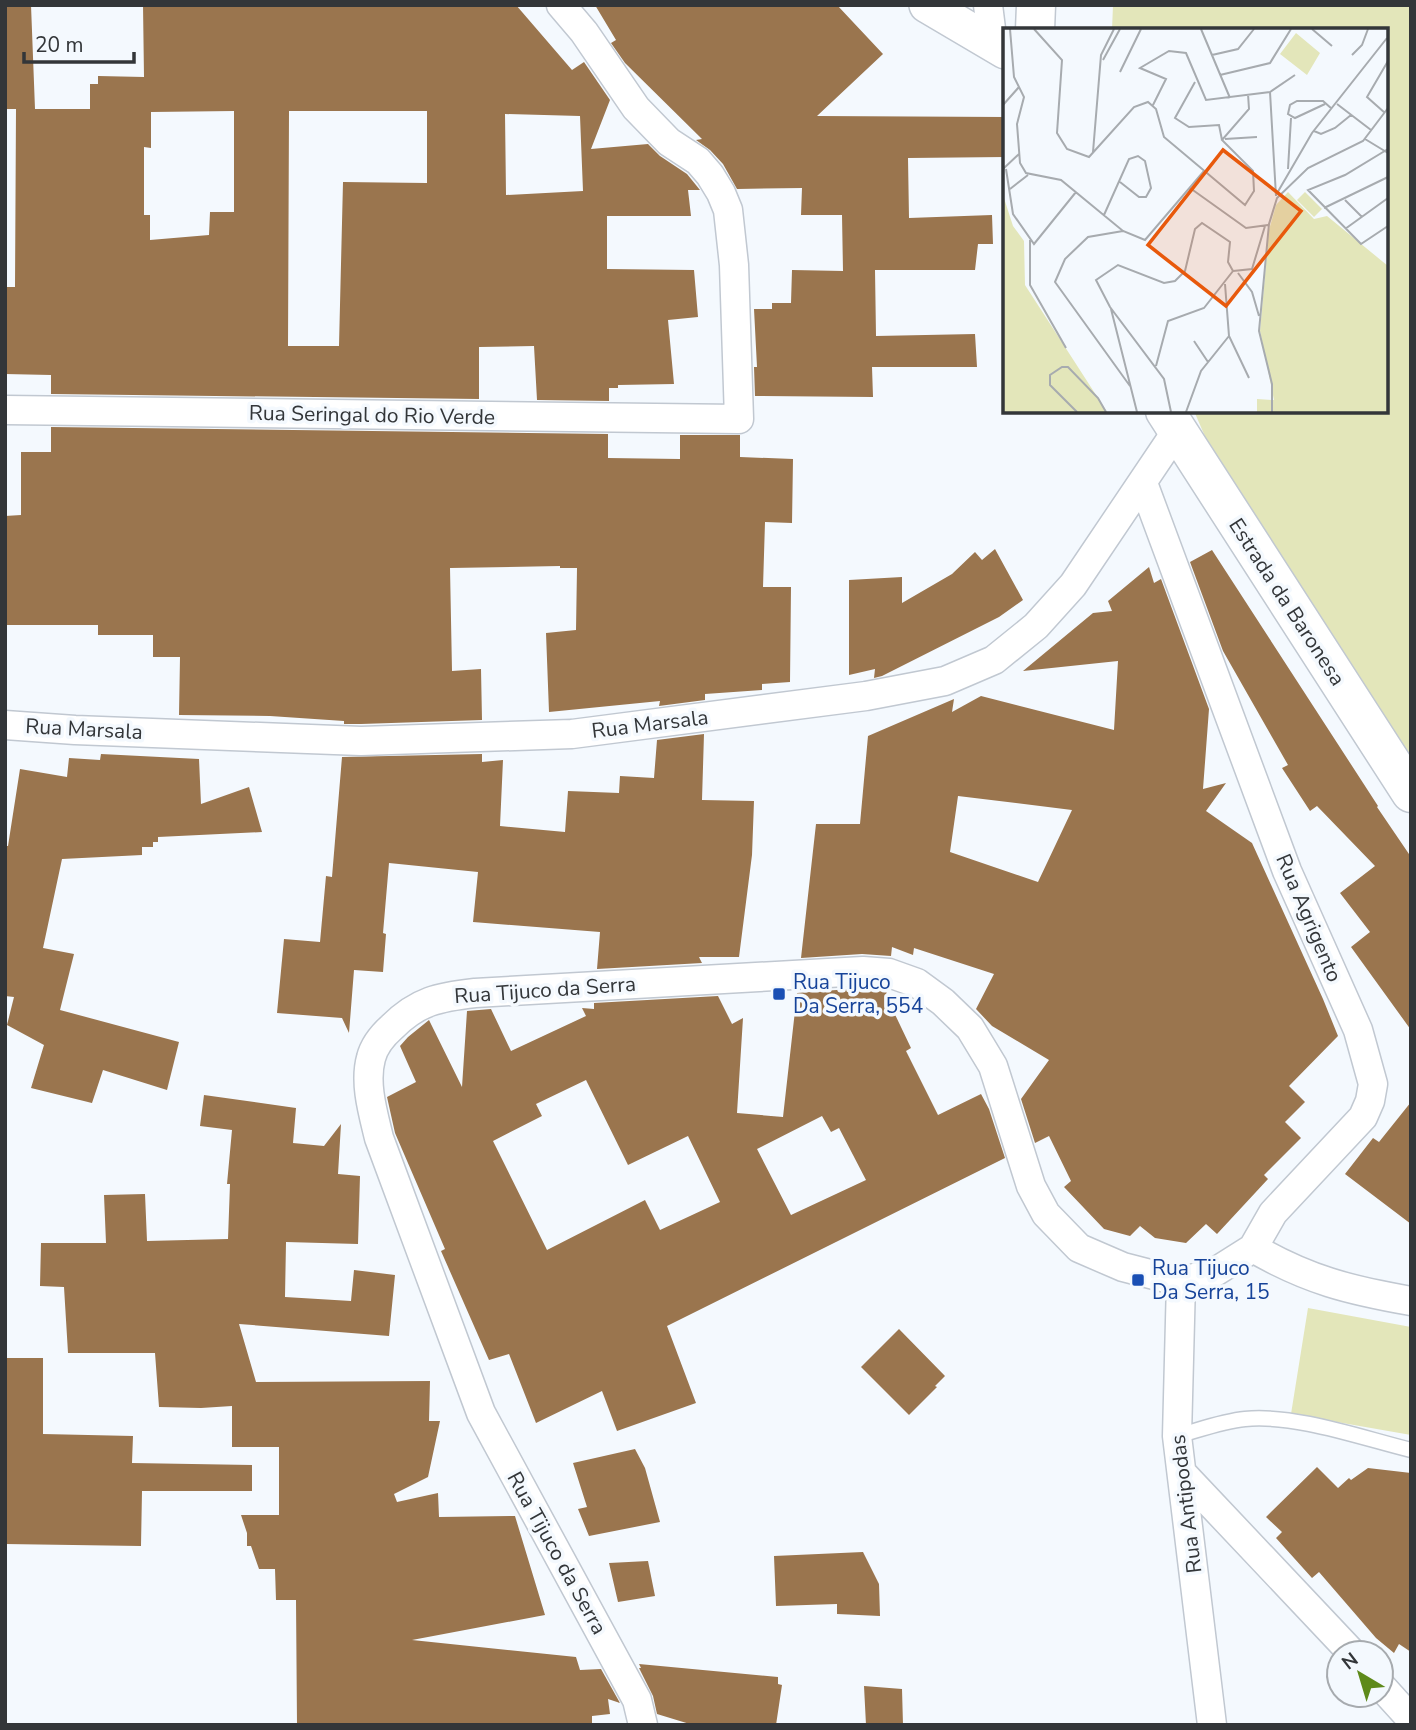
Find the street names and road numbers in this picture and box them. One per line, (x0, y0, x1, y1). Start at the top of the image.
street label: Rua Seringal do Rio Verde (249, 399, 495, 431)
street label: Estrada da Baronesa (1222, 513, 1352, 691)
street label: Rua Marsala (590, 703, 710, 745)
street label: Rua Marsala (25, 712, 143, 746)
street label: Rua Agrigento (1269, 850, 1349, 986)
street label: Rua Tijuco da Serra (453, 970, 637, 1010)
street label: Rua Antipodas (1164, 1433, 1208, 1575)
street label: Rua Tijuco da Serra (501, 1467, 613, 1639)

